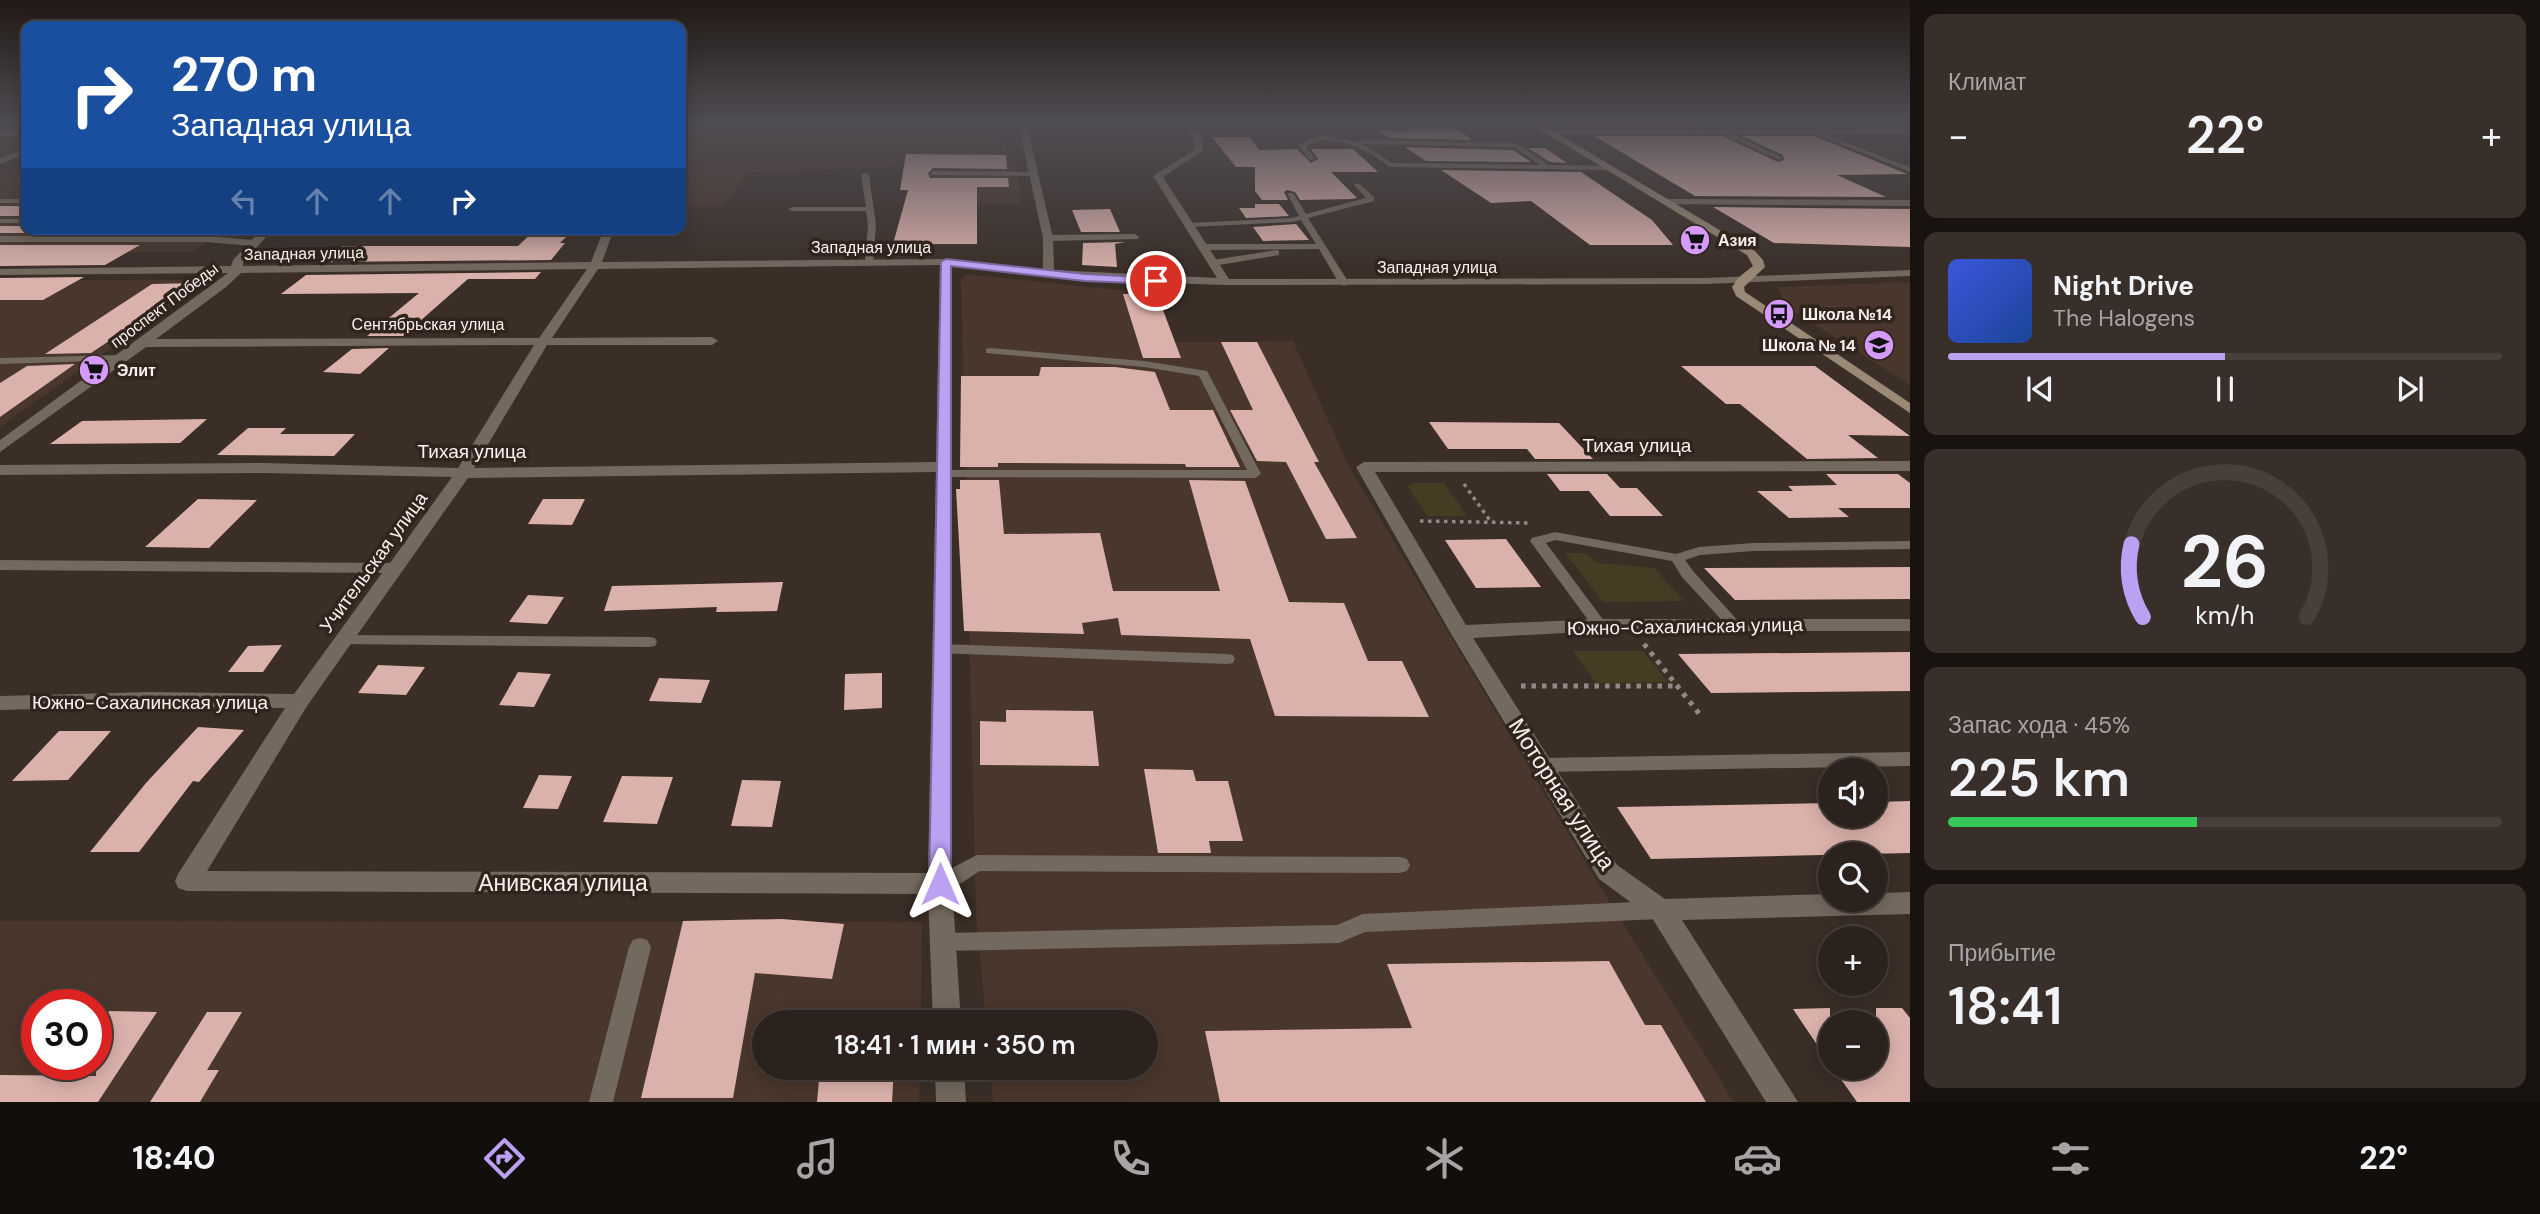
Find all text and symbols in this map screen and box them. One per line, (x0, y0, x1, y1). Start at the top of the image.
text: 270 m (171, 42, 317, 106)
icon: right (56, 49, 147, 140)
text: Климат (1948, 67, 2026, 97)
text: 22° (2186, 101, 2264, 169)
text: Западная улица (171, 104, 411, 146)
text: − (1948, 111, 1969, 161)
text: + (2481, 111, 2502, 161)
icon: left (225, 182, 263, 220)
icon: ahead (298, 182, 336, 220)
icon: ahead (371, 182, 409, 220)
icon: right (444, 182, 482, 220)
supermarket icon: Азия (1678, 223, 1712, 257)
place label: Азия (1718, 230, 1757, 251)
street label: Западная улица (811, 237, 931, 258)
street label: Западная улица (244, 242, 364, 265)
pin (1126, 251, 1186, 311)
street label: Западная улица (1377, 257, 1497, 278)
street label: проспект Победы (106, 258, 222, 353)
icon: arrive (1137, 262, 1175, 300)
text: Night Drive (2053, 269, 2194, 303)
bus stop icon: Школа №14 (1762, 297, 1796, 331)
text: The Halogens (2053, 303, 2195, 333)
place label: Школа №14 (1802, 304, 1892, 325)
street label: Сентябрьская улица (352, 314, 505, 335)
school or university icon: Школа № 14 (1862, 328, 1896, 362)
place label: Школа № 14 (1762, 335, 1856, 356)
supermarket icon: Элит (77, 353, 111, 387)
place label: Элит (117, 360, 156, 381)
icon: previous (2021, 370, 2059, 408)
icon: pause (2206, 370, 2244, 408)
icon: next (2391, 370, 2429, 408)
street label: Тихая улица (1583, 433, 1692, 458)
street label: Тихая улица (418, 439, 527, 464)
street label: Учительская улица (314, 486, 433, 638)
text: 26 (2181, 515, 2269, 610)
text: km/h (2195, 599, 2255, 632)
street label: Южно-Сахалинская улица (1567, 612, 1804, 641)
street label: Южно-Сахалинская улица (32, 690, 269, 715)
text: Запас хода · 45% (1948, 710, 2130, 740)
street label: Моторная улица (1502, 713, 1622, 876)
text: 225 km (1948, 744, 2130, 812)
map controls (1818, 758, 1888, 1080)
button: sound (1818, 758, 1888, 828)
button: search (1818, 842, 1888, 912)
position arrow (903, 847, 977, 921)
street label: Анивская улица (478, 868, 648, 898)
button: + (1818, 926, 1888, 996)
text: Прибытие (1948, 938, 2056, 968)
text: 18:41 (1948, 972, 2062, 1040)
speed limit sign: 30 (21, 989, 112, 1080)
button: − (1818, 1010, 1888, 1080)
text: 18:41 · 1 мин · 350 m (834, 1028, 1076, 1062)
icon: directions (480, 1134, 529, 1183)
icon: music (793, 1134, 842, 1183)
icon: phone (1106, 1134, 1155, 1183)
icon: climate (1420, 1134, 1469, 1183)
icon: car (1733, 1134, 1782, 1183)
icon: filters (2046, 1134, 2095, 1183)
text: 18:40 (132, 1137, 216, 1179)
text: 22° (2359, 1137, 2408, 1179)

